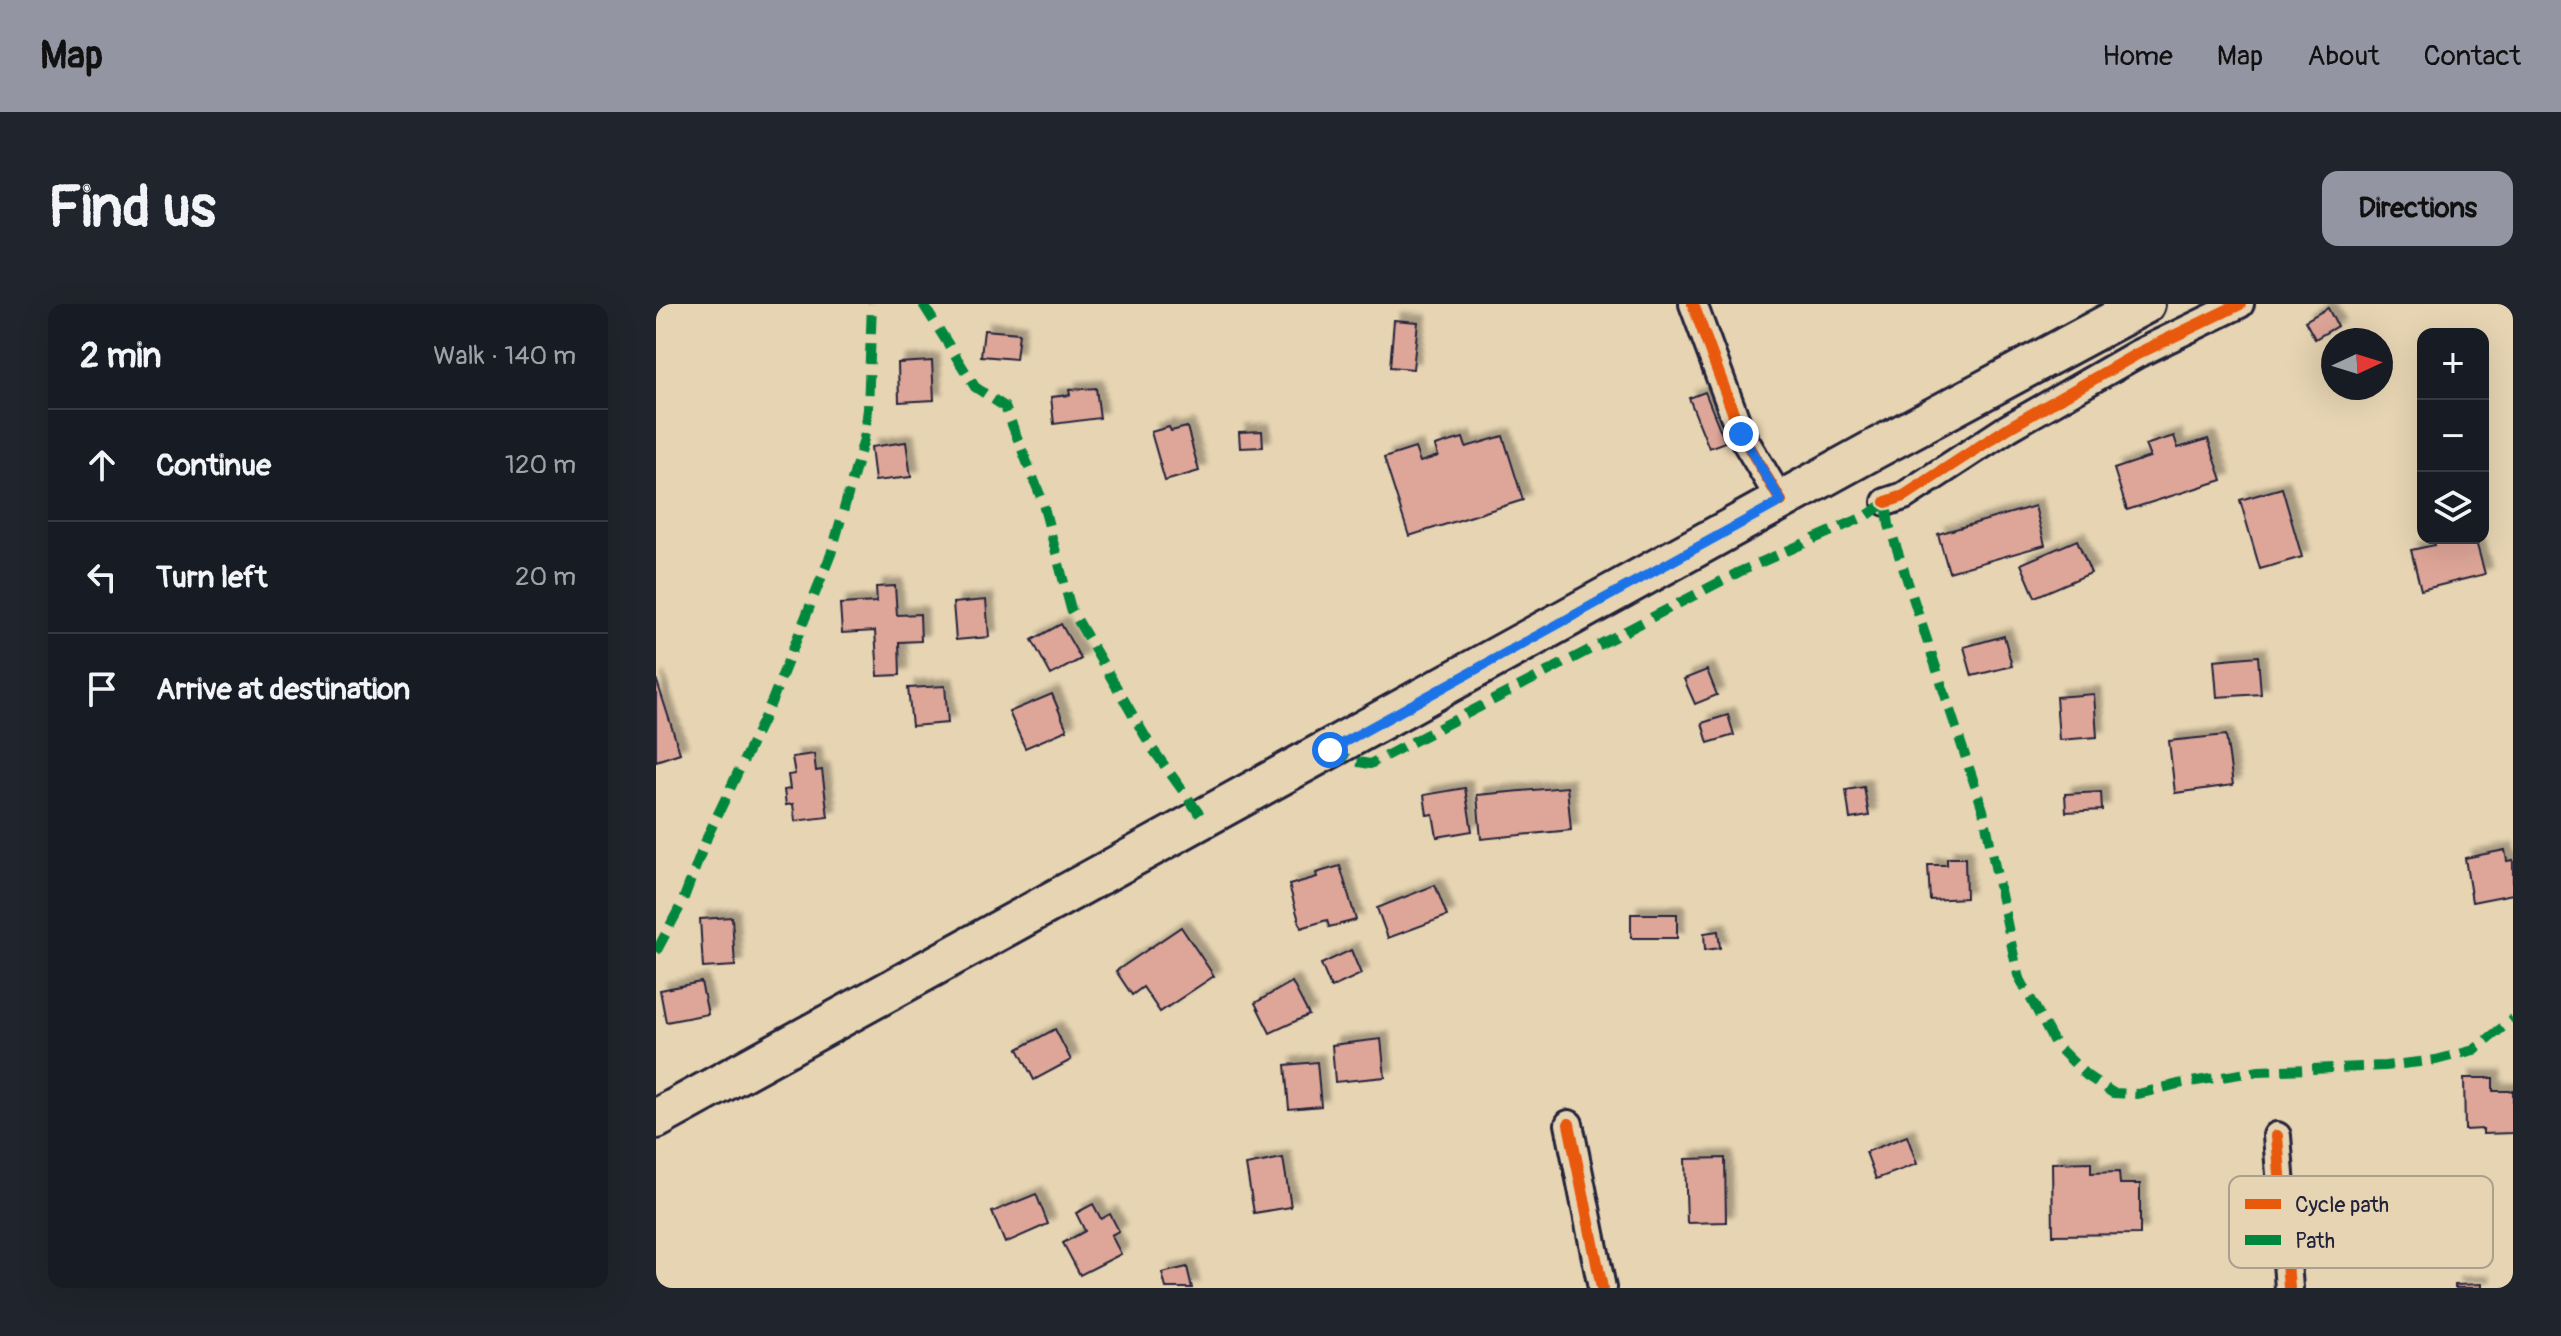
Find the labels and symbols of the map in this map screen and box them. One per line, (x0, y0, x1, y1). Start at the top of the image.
north arrow (2321, 328, 2393, 400)
route end (1723, 416, 1759, 452)
route start (1312, 732, 1348, 768)
legend (2229, 1176, 2493, 1268)
text: Cycle path (2295, 1191, 2389, 1219)
text: Path (2295, 1227, 2335, 1255)

